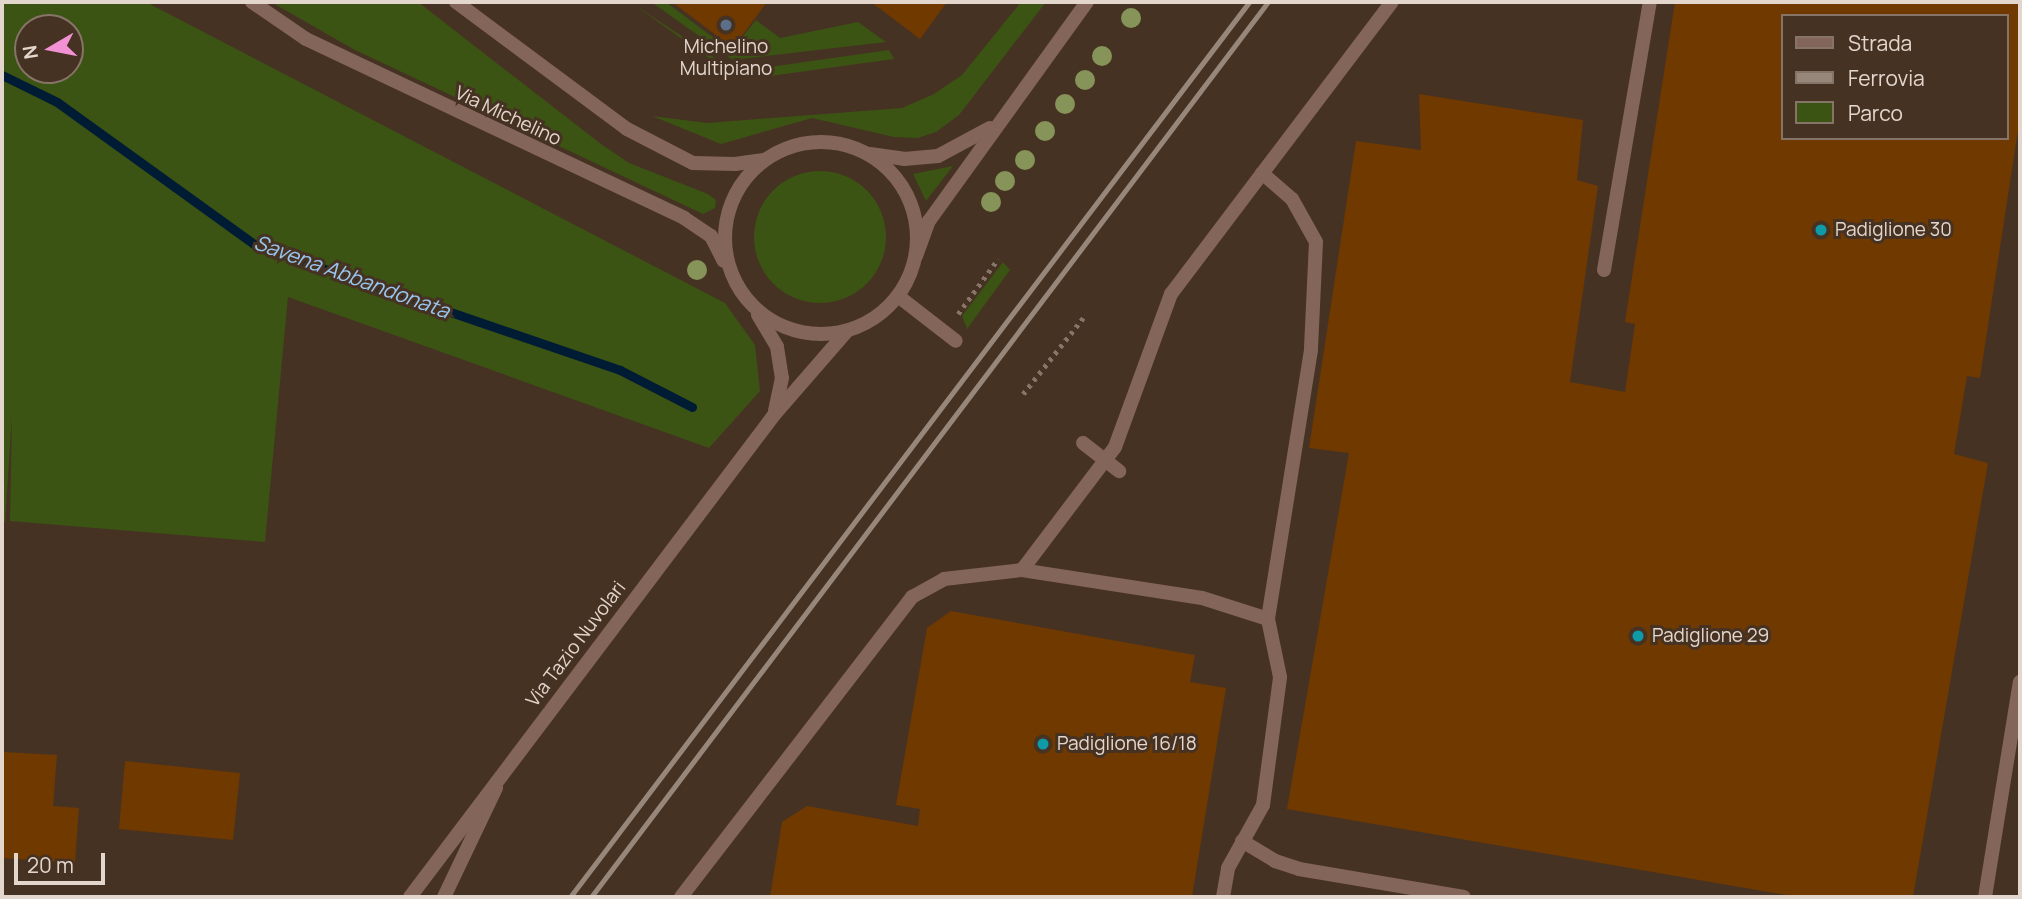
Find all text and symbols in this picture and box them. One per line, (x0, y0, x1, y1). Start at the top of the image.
north arrow (14, 14, 84, 84)
legend (1780, 14, 2008, 140)
marker: Michelino Multipiano (718, 17, 734, 33)
text: Strada (1848, 29, 1912, 57)
place label: Michelino Multipiano (680, 36, 772, 80)
text: N (16, 43, 44, 61)
text: Ferrovia (1848, 64, 1925, 92)
street label: Via Michelino (451, 81, 565, 151)
text: Parco (1848, 99, 1903, 127)
place label: Padiglione 30 (1835, 219, 1952, 241)
marker: Padiglione 30 (1813, 222, 1829, 238)
water label: Savena Abbandonata (251, 229, 453, 323)
street label: Via Tazio Nuvolari (521, 577, 631, 711)
place label: Padiglione 29 (1652, 625, 1769, 647)
marker: Padiglione 29 (1630, 628, 1646, 644)
place label: Padiglione 16/18 (1057, 733, 1197, 755)
marker: Padiglione 16/18 (1035, 736, 1051, 752)
scale bar (18, 839, 108, 883)
text: 20 m (27, 851, 74, 879)

